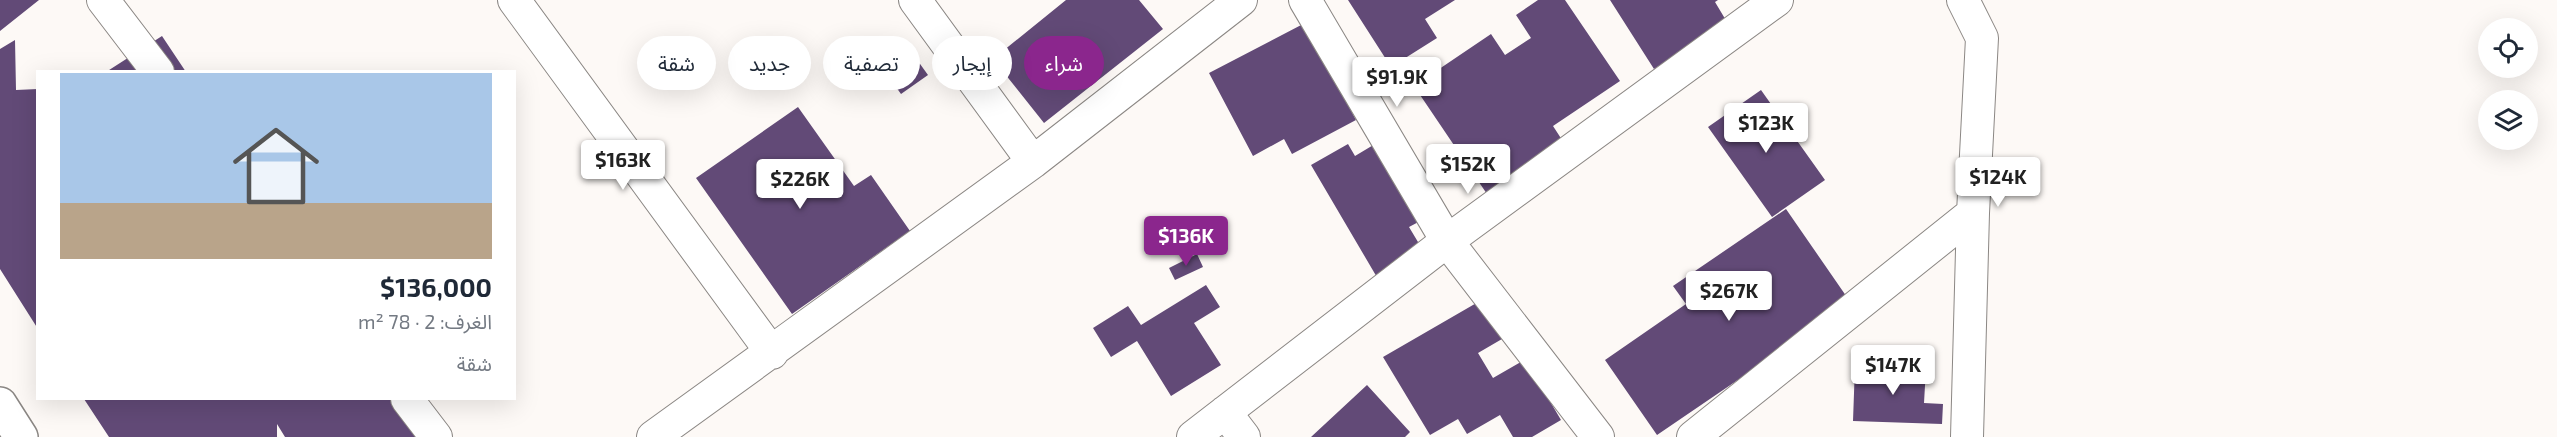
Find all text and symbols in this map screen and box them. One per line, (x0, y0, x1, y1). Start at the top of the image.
map controls (2478, 18, 2538, 150)
button: locate (2478, 18, 2538, 78)
chip: شقة (637, 36, 716, 90)
chip: جديد (728, 36, 811, 90)
chip: تصفية (823, 36, 920, 90)
chip: إيجار (932, 36, 1012, 90)
chip: شراء (1024, 36, 1104, 90)
pin: $91.9K (1348, 57, 1446, 108)
text: $91.9K (1366, 64, 1428, 88)
button: layers (2478, 90, 2538, 150)
pin: $123K (1724, 103, 1808, 154)
text: $123K (1738, 110, 1794, 134)
icon: home (222, 112, 330, 220)
pin: $163K (581, 140, 665, 191)
pin: $152K (1426, 144, 1510, 195)
text: $163K (595, 147, 651, 171)
text: $152K (1440, 151, 1496, 175)
pin: $124K (1956, 157, 2040, 208)
pin: $226K (758, 159, 842, 210)
text: $124K (1969, 164, 2027, 188)
text: $226K (770, 166, 830, 190)
pin: $136K (1144, 216, 1228, 267)
text: $136K (1158, 223, 1214, 247)
text: $136,000 (380, 271, 492, 302)
pin: $267K (1687, 271, 1771, 322)
text: $267K (1700, 278, 1758, 302)
text: الغرف: 2 · 78 m² (358, 309, 492, 333)
pin: $147K (1851, 345, 1935, 396)
text: شقة (457, 351, 492, 375)
text: $147K (1865, 352, 1921, 376)

